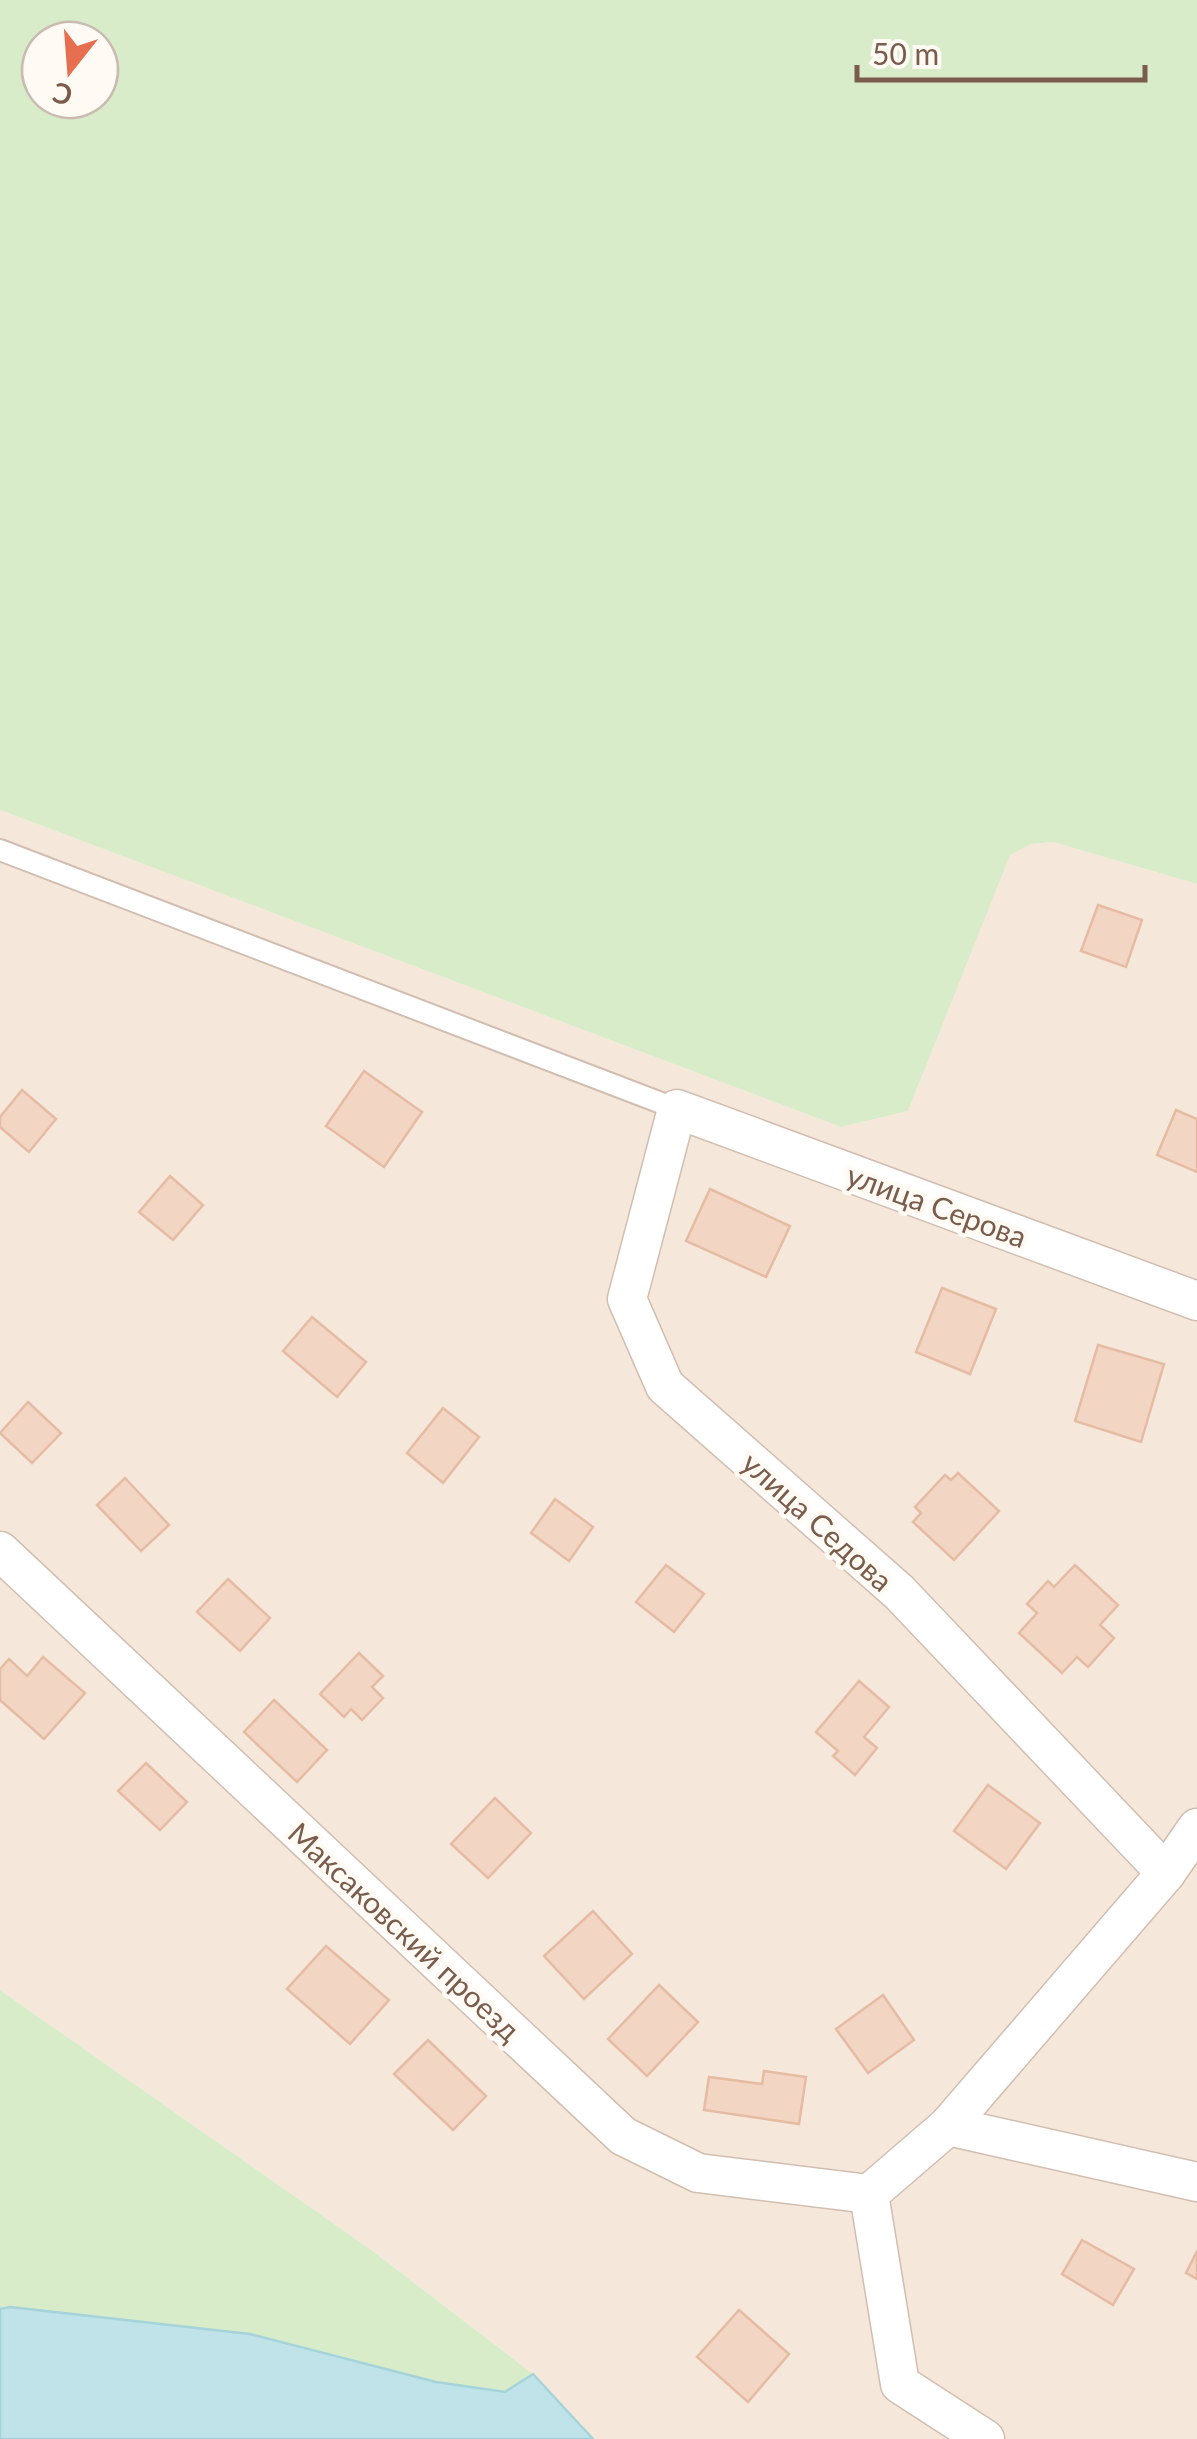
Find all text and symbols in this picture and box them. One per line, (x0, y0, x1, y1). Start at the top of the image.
north arrow (20, 20, 120, 120)
scale bar (857, 20, 1144, 82)
text: 50 m (872, 35, 939, 71)
text: С (48, 76, 76, 114)
street label: улица Серова (842, 1156, 1032, 1254)
street label: улица Седова (735, 1444, 901, 1598)
street label: Максаковский проезд (282, 1814, 528, 2048)

